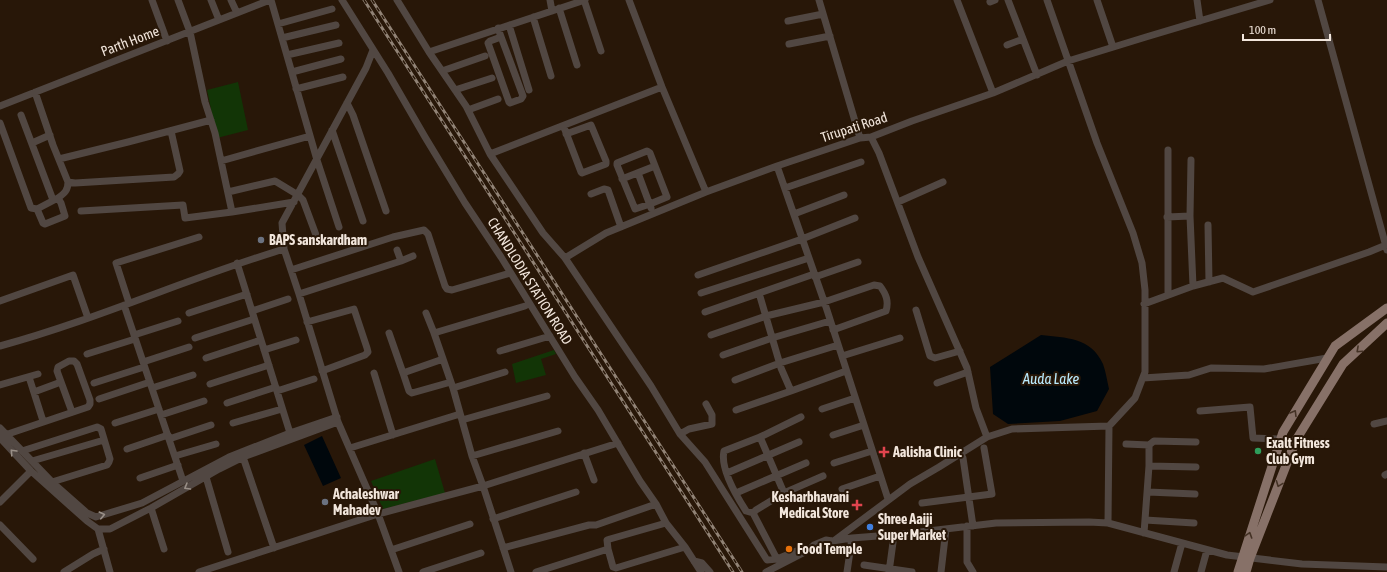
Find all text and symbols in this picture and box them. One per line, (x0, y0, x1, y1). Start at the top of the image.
scale bar (1243, 16, 1330, 42)
street label: Parth Home (99, 23, 161, 59)
text: 100 m (1249, 23, 1276, 37)
street label: Tirupati Road (819, 109, 889, 145)
street label: CHANDLODIA STATION ROAD (484, 215, 576, 347)
place label: BAPS sanskardham (269, 232, 367, 248)
marker: BAPS sanskardham (256, 235, 266, 245)
one-way arrow (1356, 345, 1364, 352)
water label: Auda Lake (1022, 370, 1079, 387)
one-way arrow (1289, 410, 1297, 417)
place label: Exalt Fitness Club Gym (1266, 435, 1330, 467)
place label: Aalisha Clinic (892, 444, 963, 460)
marker: Aalisha Clinic (878, 446, 890, 458)
marker: Exalt Fitness Club Gym (1253, 446, 1263, 456)
one-way arrow (11, 449, 18, 457)
one-way arrow (1275, 481, 1283, 488)
one-way arrow (184, 483, 191, 490)
place label: Achaleshwar Mahadev (332, 486, 400, 518)
place label: Kesharbhavani Medical Store (772, 489, 849, 521)
marker: Achaleshwar Mahadev (320, 497, 330, 507)
marker: Kesharbhavani Medical Store (852, 500, 862, 510)
one-way arrow (98, 511, 105, 519)
place label: Shree Aaiji Super Market (878, 511, 946, 543)
marker: Shree Aaiji Super Market (865, 522, 875, 532)
one-way arrow (1244, 531, 1253, 538)
place label: Food Temple (797, 541, 862, 557)
marker: Food Temple (784, 544, 794, 554)

